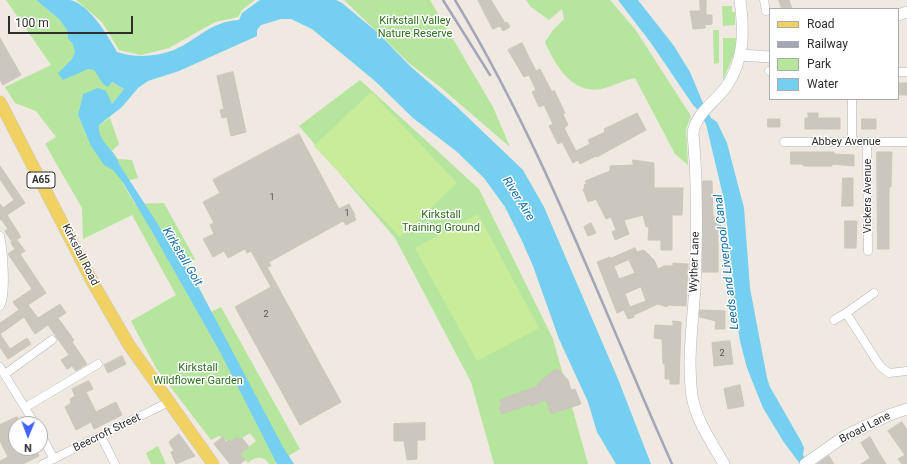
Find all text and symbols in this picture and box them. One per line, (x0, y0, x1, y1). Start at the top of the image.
scale bar (10, 8, 135, 34)
legend (769, 8, 899, 100)
park label: Kirkstall Valley Nature Reserve (378, 14, 452, 40)
text: 100 m (15, 16, 49, 30)
text: Road (807, 17, 835, 31)
text: Railway (807, 37, 848, 51)
text: Park (807, 57, 831, 71)
text: Water (807, 77, 838, 91)
street label: Abbey Avenue (811, 135, 881, 149)
street label: Vickers Avenue (861, 159, 875, 233)
road number: A65 (27, 172, 55, 188)
water label: River Aire (499, 174, 537, 224)
house number: 1 (269, 193, 275, 203)
water label: Leeds and Liverpool Canal (712, 193, 742, 331)
park label: Kirkstall Training Ground (402, 208, 480, 234)
house number: 1 (344, 209, 350, 219)
street label: Kirkstall Road (59, 222, 101, 288)
water label: Kirkstall Goit (159, 225, 205, 289)
street label: Wyther Lane (687, 231, 703, 293)
house number: 2 (263, 310, 269, 320)
house number: 2 (719, 349, 725, 359)
park label: Kirkstall Wildflower Garden (153, 361, 243, 387)
street label: Broad Lane (837, 410, 893, 446)
street label: Beecroft Street (71, 411, 143, 455)
north arrow (8, 416, 48, 456)
text: N (24, 441, 32, 454)

